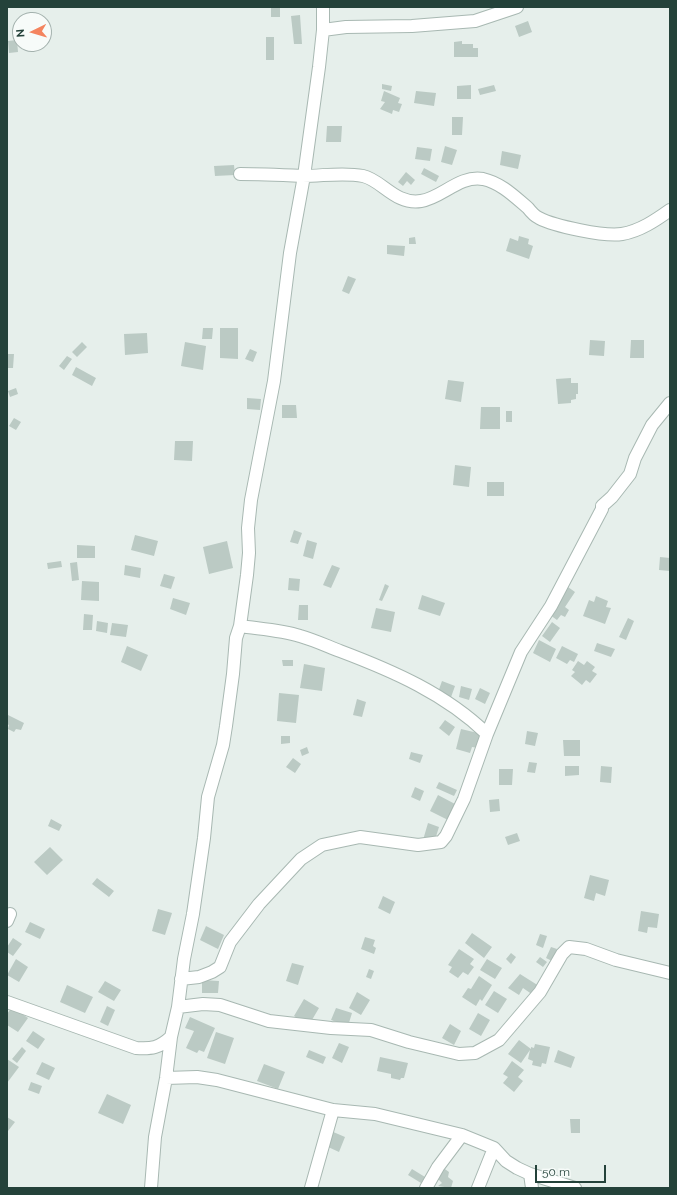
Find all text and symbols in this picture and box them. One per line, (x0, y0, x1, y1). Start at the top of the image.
north arrow (12, 12, 52, 52)
text: N (14, 28, 27, 38)
scale bar (537, 1157, 608, 1183)
text: 50 m (542, 1165, 570, 1179)

